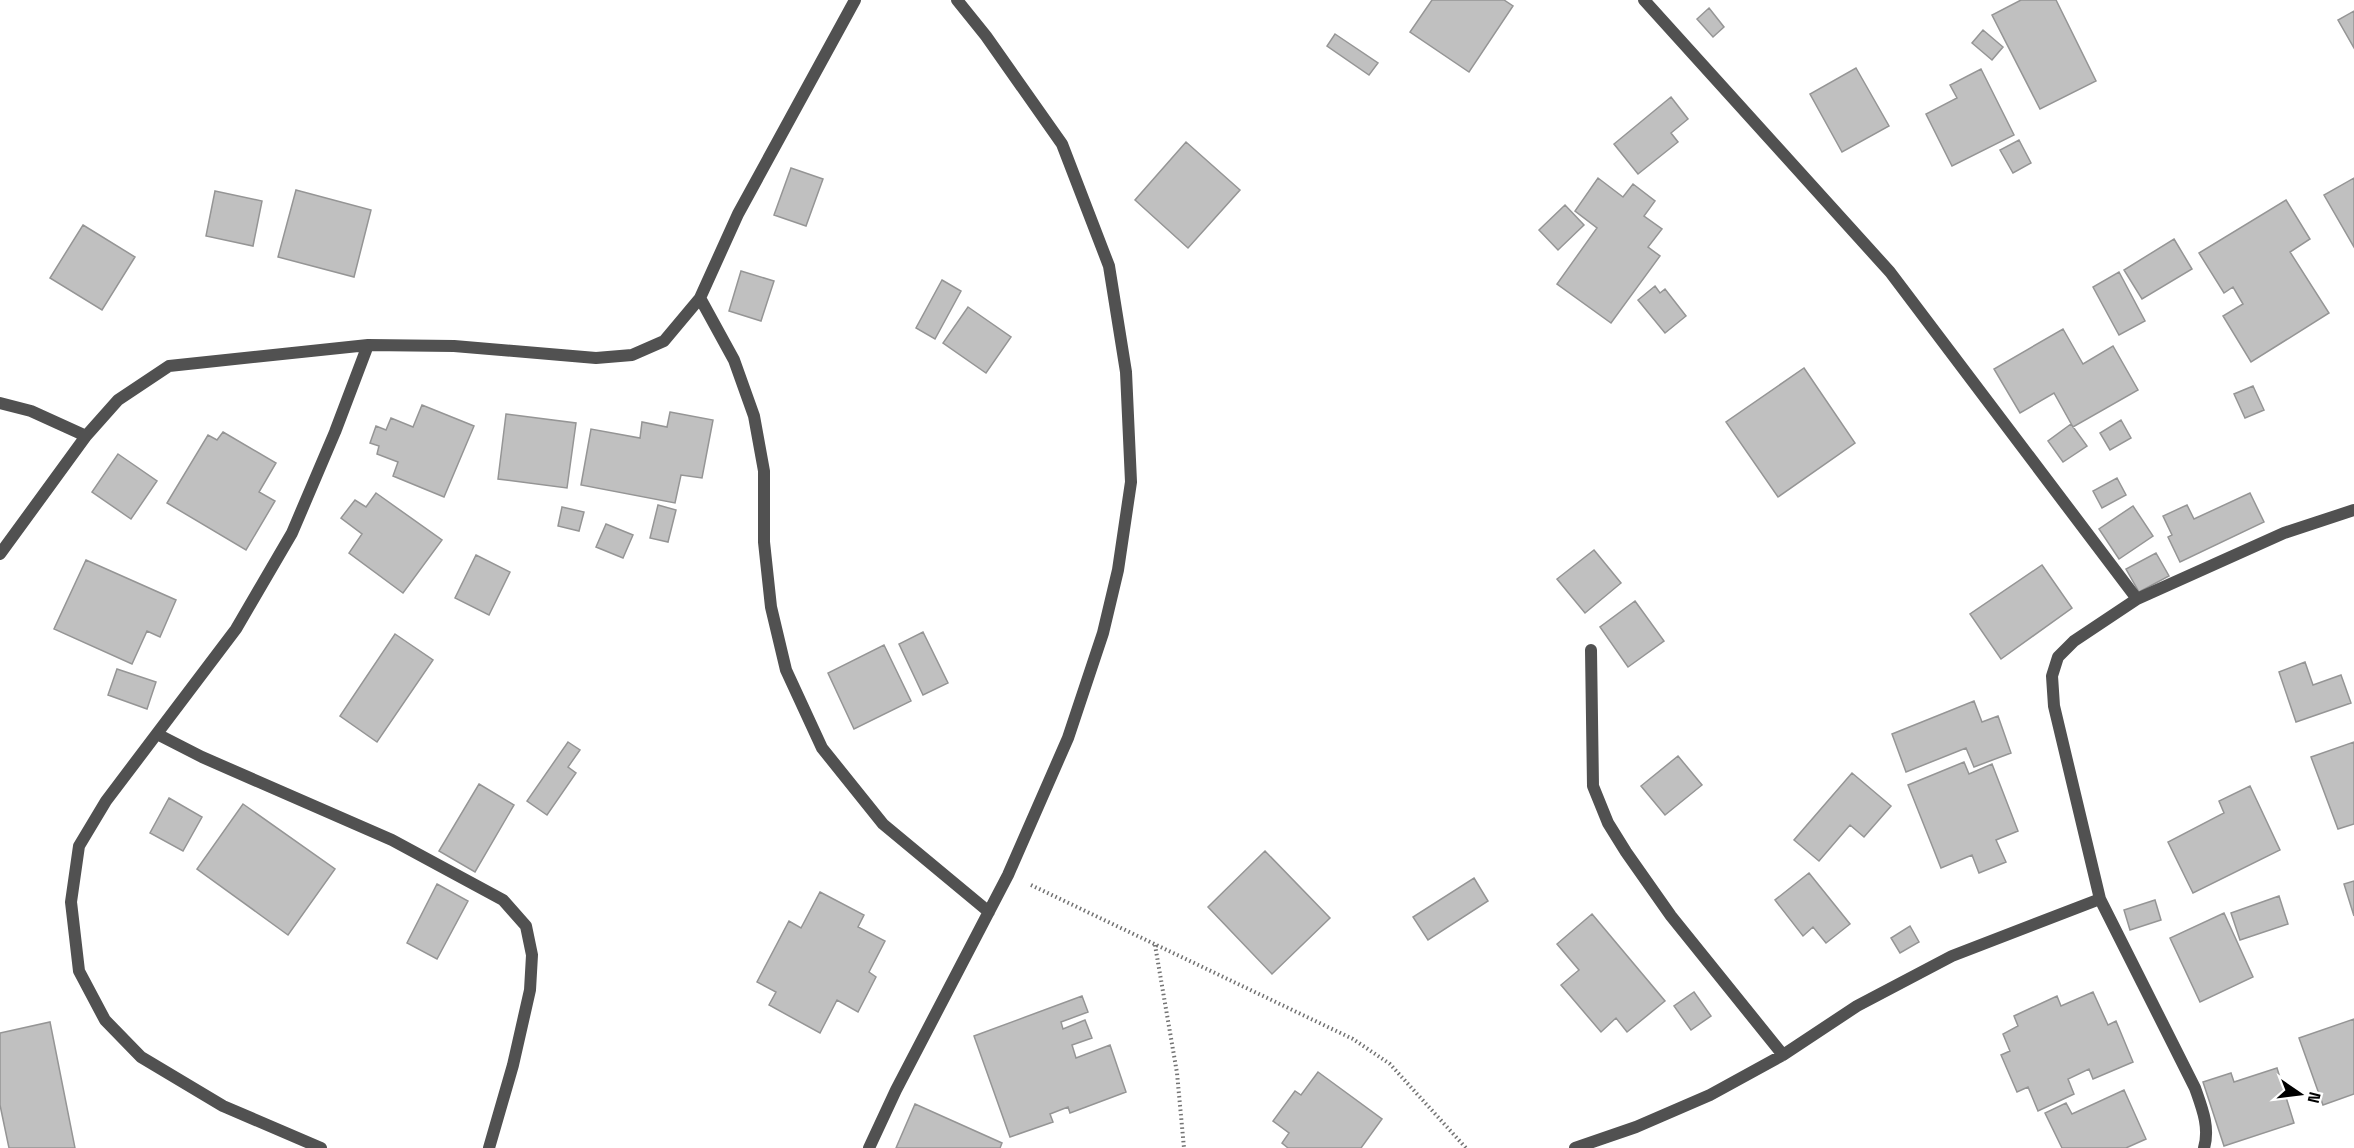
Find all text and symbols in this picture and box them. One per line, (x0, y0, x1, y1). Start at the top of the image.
north arrow (2270, 1064, 2330, 1124)
text: N (2303, 1090, 2326, 1105)

